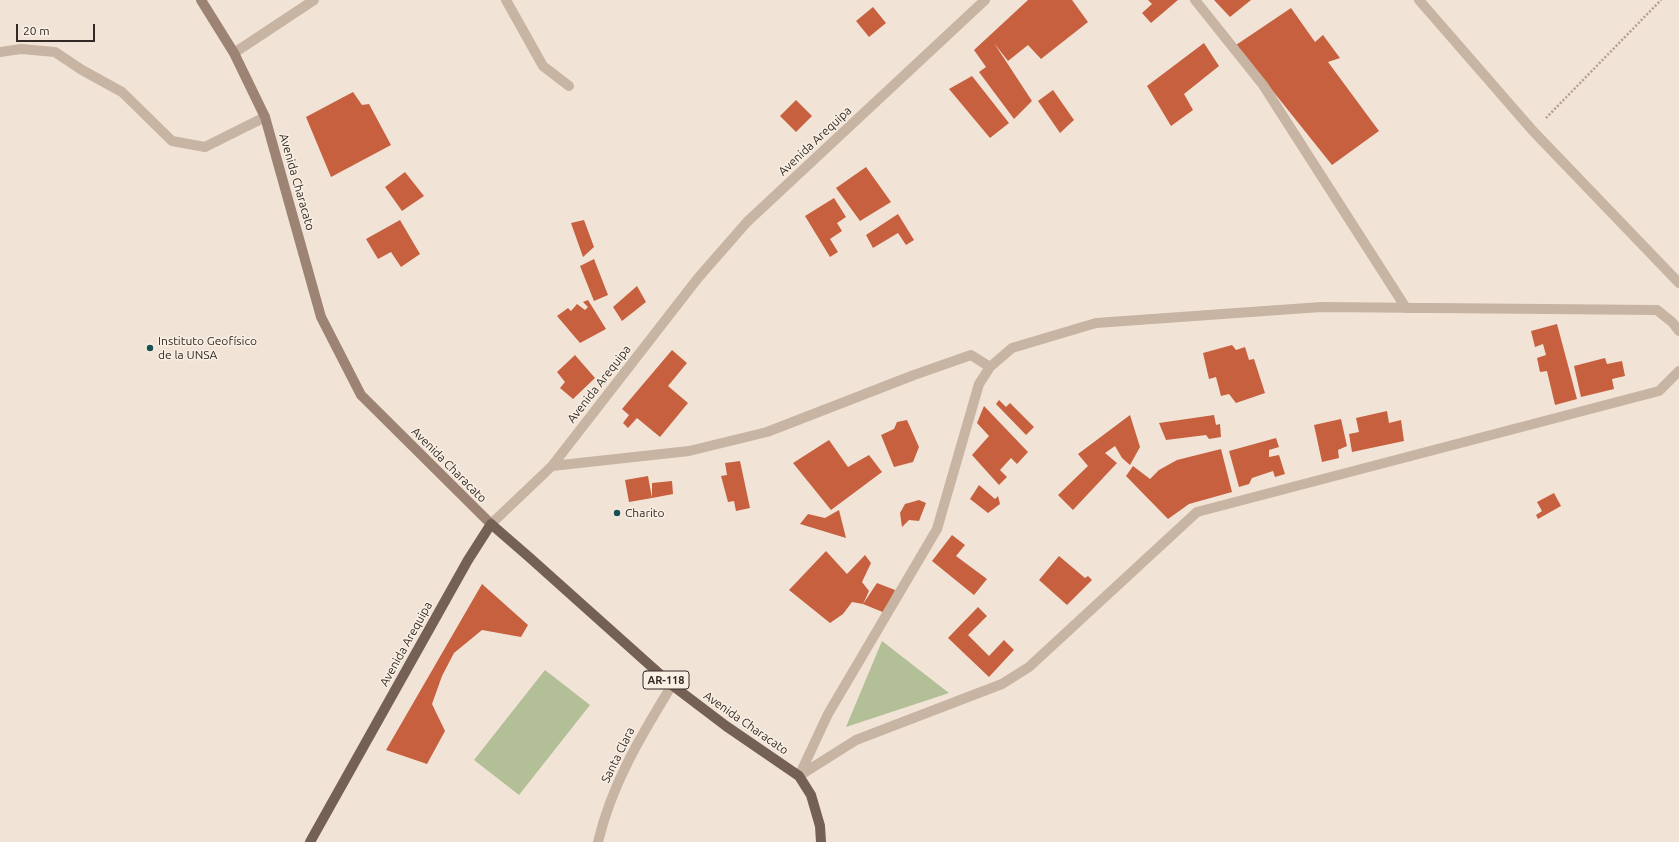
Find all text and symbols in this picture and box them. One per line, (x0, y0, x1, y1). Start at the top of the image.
scale bar (18, 16, 97, 42)
text: 20 m (23, 24, 50, 37)
street label: Avenida Arequipa (775, 103, 855, 179)
street label: Avenida Characato (276, 132, 318, 232)
place label: Instituto Geofísico de la UNSA (158, 334, 257, 362)
street label: Avenida Arequipa (564, 342, 634, 426)
marker: Instituto Geofísico de la UNSA (145, 343, 155, 353)
street label: Avenida Characato (408, 424, 490, 506)
place label: Charito (625, 506, 665, 520)
marker: Charito (612, 508, 622, 518)
street label: Avenida Arequipa (377, 599, 435, 689)
road number: AR-118 (643, 671, 689, 689)
street label: Avenida Characato (701, 688, 791, 758)
street label: Santa Clara (598, 725, 638, 785)

